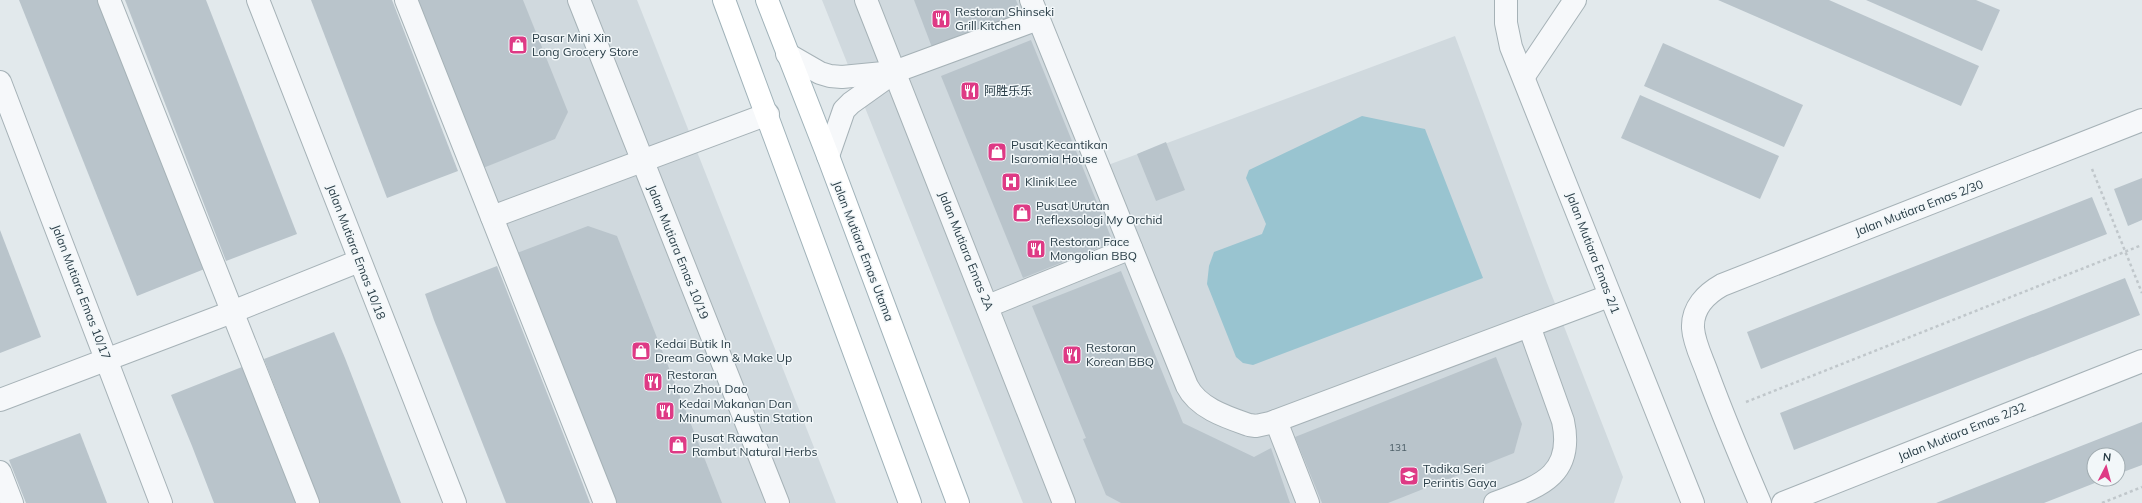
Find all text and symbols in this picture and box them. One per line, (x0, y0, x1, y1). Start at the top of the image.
place label: Restoran Shinseki Grill Kitchen (955, 4, 1054, 33)
restaurant icon: Restoran Shinseki Grill Kitchen (930, 8, 952, 30)
place label: Pasar Mini Xin Long Grocery Store (532, 30, 638, 59)
shop icon: Pasar Mini Xin Long Grocery Store (507, 34, 529, 56)
restaurant icon: 阿胜乐乐 (959, 80, 981, 102)
place label: 阿胜乐乐 (984, 83, 1032, 98)
place label: Pusat Kecantikan Isaromia House (1011, 137, 1108, 166)
shop icon: Pusat Kecantikan Isaromia House (986, 141, 1008, 163)
hospital icon: Klinik Lee (1000, 171, 1022, 193)
place label: Klinik Lee (1025, 174, 1077, 189)
street label: Jalan Mutiara Emas 2/30 (1852, 176, 1985, 239)
street label: Jalan Mutiara Emas Utama (830, 178, 897, 323)
street label: Jalan Mutiara Emas 10/18 (324, 182, 389, 322)
street label: Jalan Mutiara Emas 10/19 (645, 182, 712, 321)
street label: Jalan Mutiara Emas 2A (936, 189, 997, 313)
street label: Jalan Mutiara Emas 2/1 (1563, 190, 1624, 316)
place label: Pusat Urutan Reflexsologi My Orchid (1036, 198, 1163, 227)
shop icon: Pusat Urutan Reflexsologi My Orchid (1011, 202, 1033, 224)
street label: Jalan Mutiara Emas 10/17 (49, 222, 114, 362)
place label: Restoran Face Mongolian BBQ (1050, 234, 1137, 263)
restaurant icon: Restoran Face Mongolian BBQ (1025, 238, 1047, 260)
place label: Kedai Butik In Dream Gown & Make Up (655, 336, 792, 365)
shop icon: Kedai Butik In Dream Gown & Make Up (630, 340, 652, 362)
place label: Restoran Korean BBQ (1086, 340, 1154, 369)
restaurant icon: Restoran Korean BBQ (1061, 344, 1083, 366)
place label: Restoran Hao Zhou Dao (667, 367, 748, 396)
restaurant icon: Restoran Hao Zhou Dao (642, 371, 664, 393)
place label: Kedai Makanan Dan Minuman Austin Station (679, 396, 813, 425)
street label: Jalan Mutiara Emas 2/32 (1896, 399, 2028, 464)
restaurant icon: Kedai Makanan Dan Minuman Austin Station (654, 400, 676, 422)
place label: Pusat Rawatan Rambut Natural Herbs (692, 430, 818, 459)
shop icon: Pusat Rawatan Rambut Natural Herbs (667, 434, 689, 456)
house number: 131 (1389, 441, 1407, 454)
north arrow (2086, 447, 2126, 487)
text: N (2102, 450, 2112, 464)
place label: Tadika Seri Perintis Gaya (1423, 461, 1497, 490)
school or university icon: Tadika Seri Perintis Gaya (1398, 465, 1420, 487)

